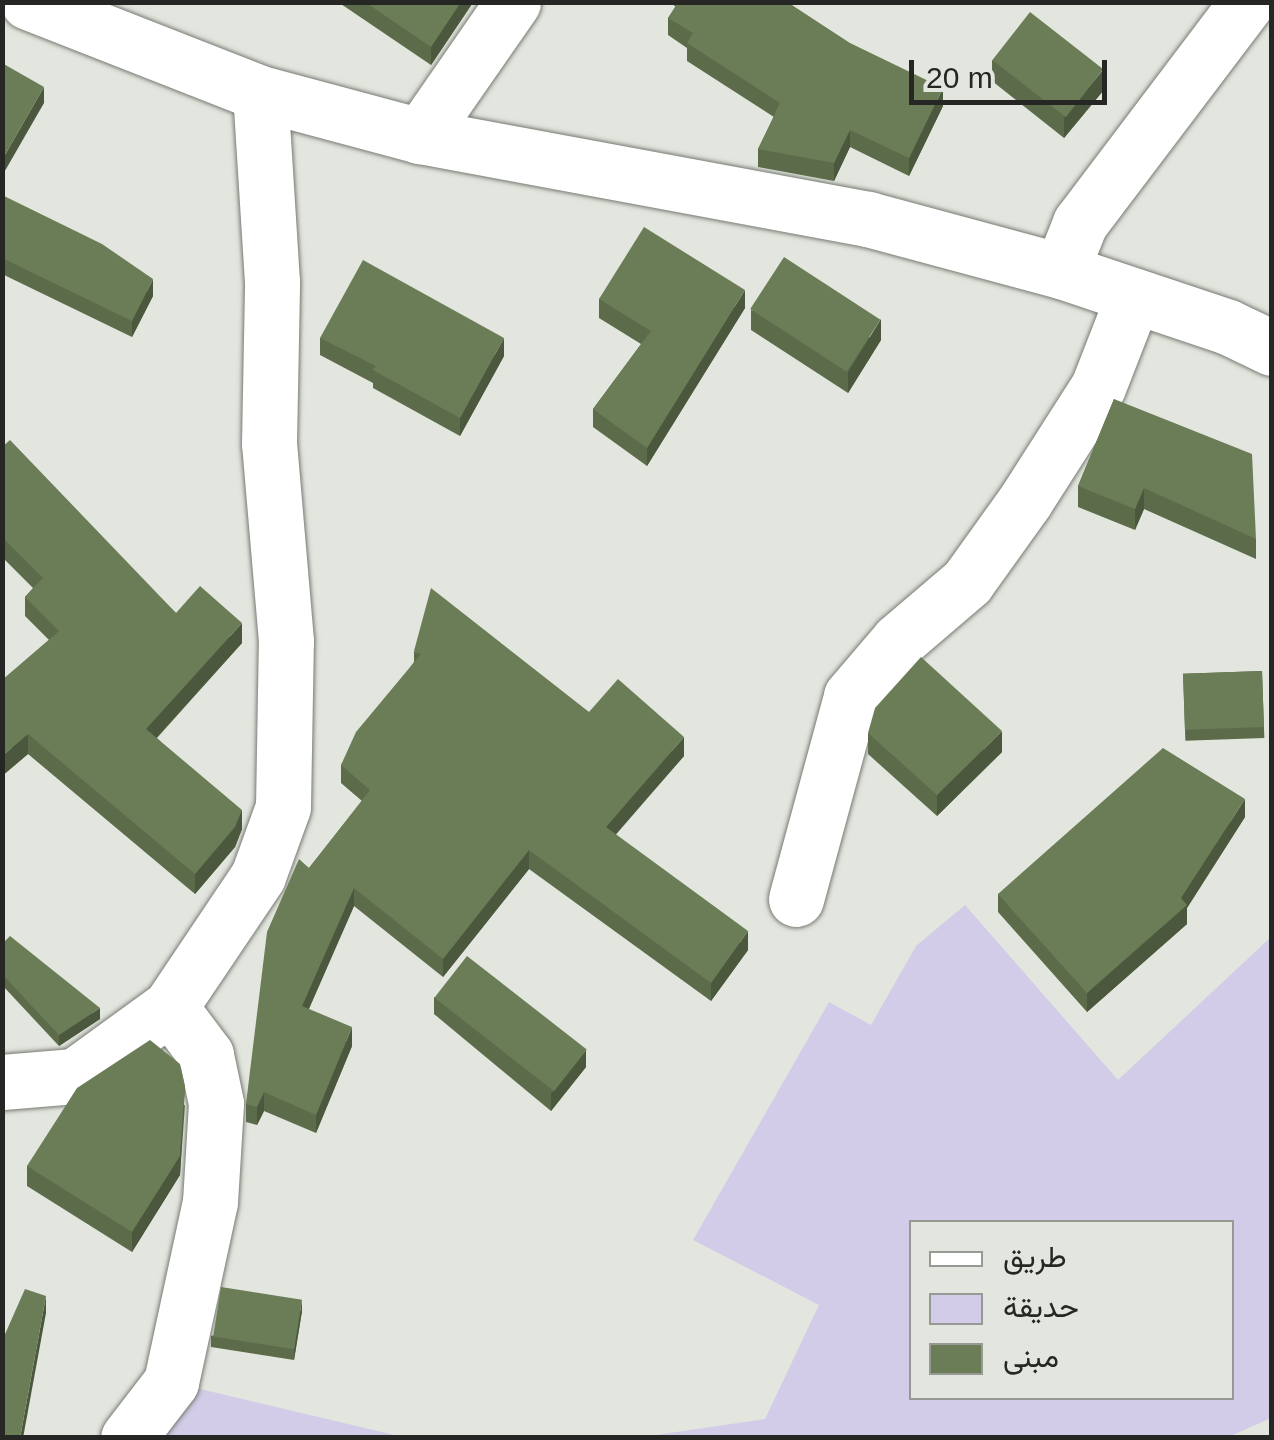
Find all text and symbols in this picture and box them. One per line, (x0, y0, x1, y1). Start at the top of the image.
scale bar (914, 40, 1112, 102)
text: 20 m (926, 61, 993, 94)
legend (909, 1220, 1234, 1400)
text: طريق (1003, 1240, 1067, 1273)
text: حديقة (1003, 1290, 1079, 1323)
text: مبنى (1003, 1340, 1059, 1373)

